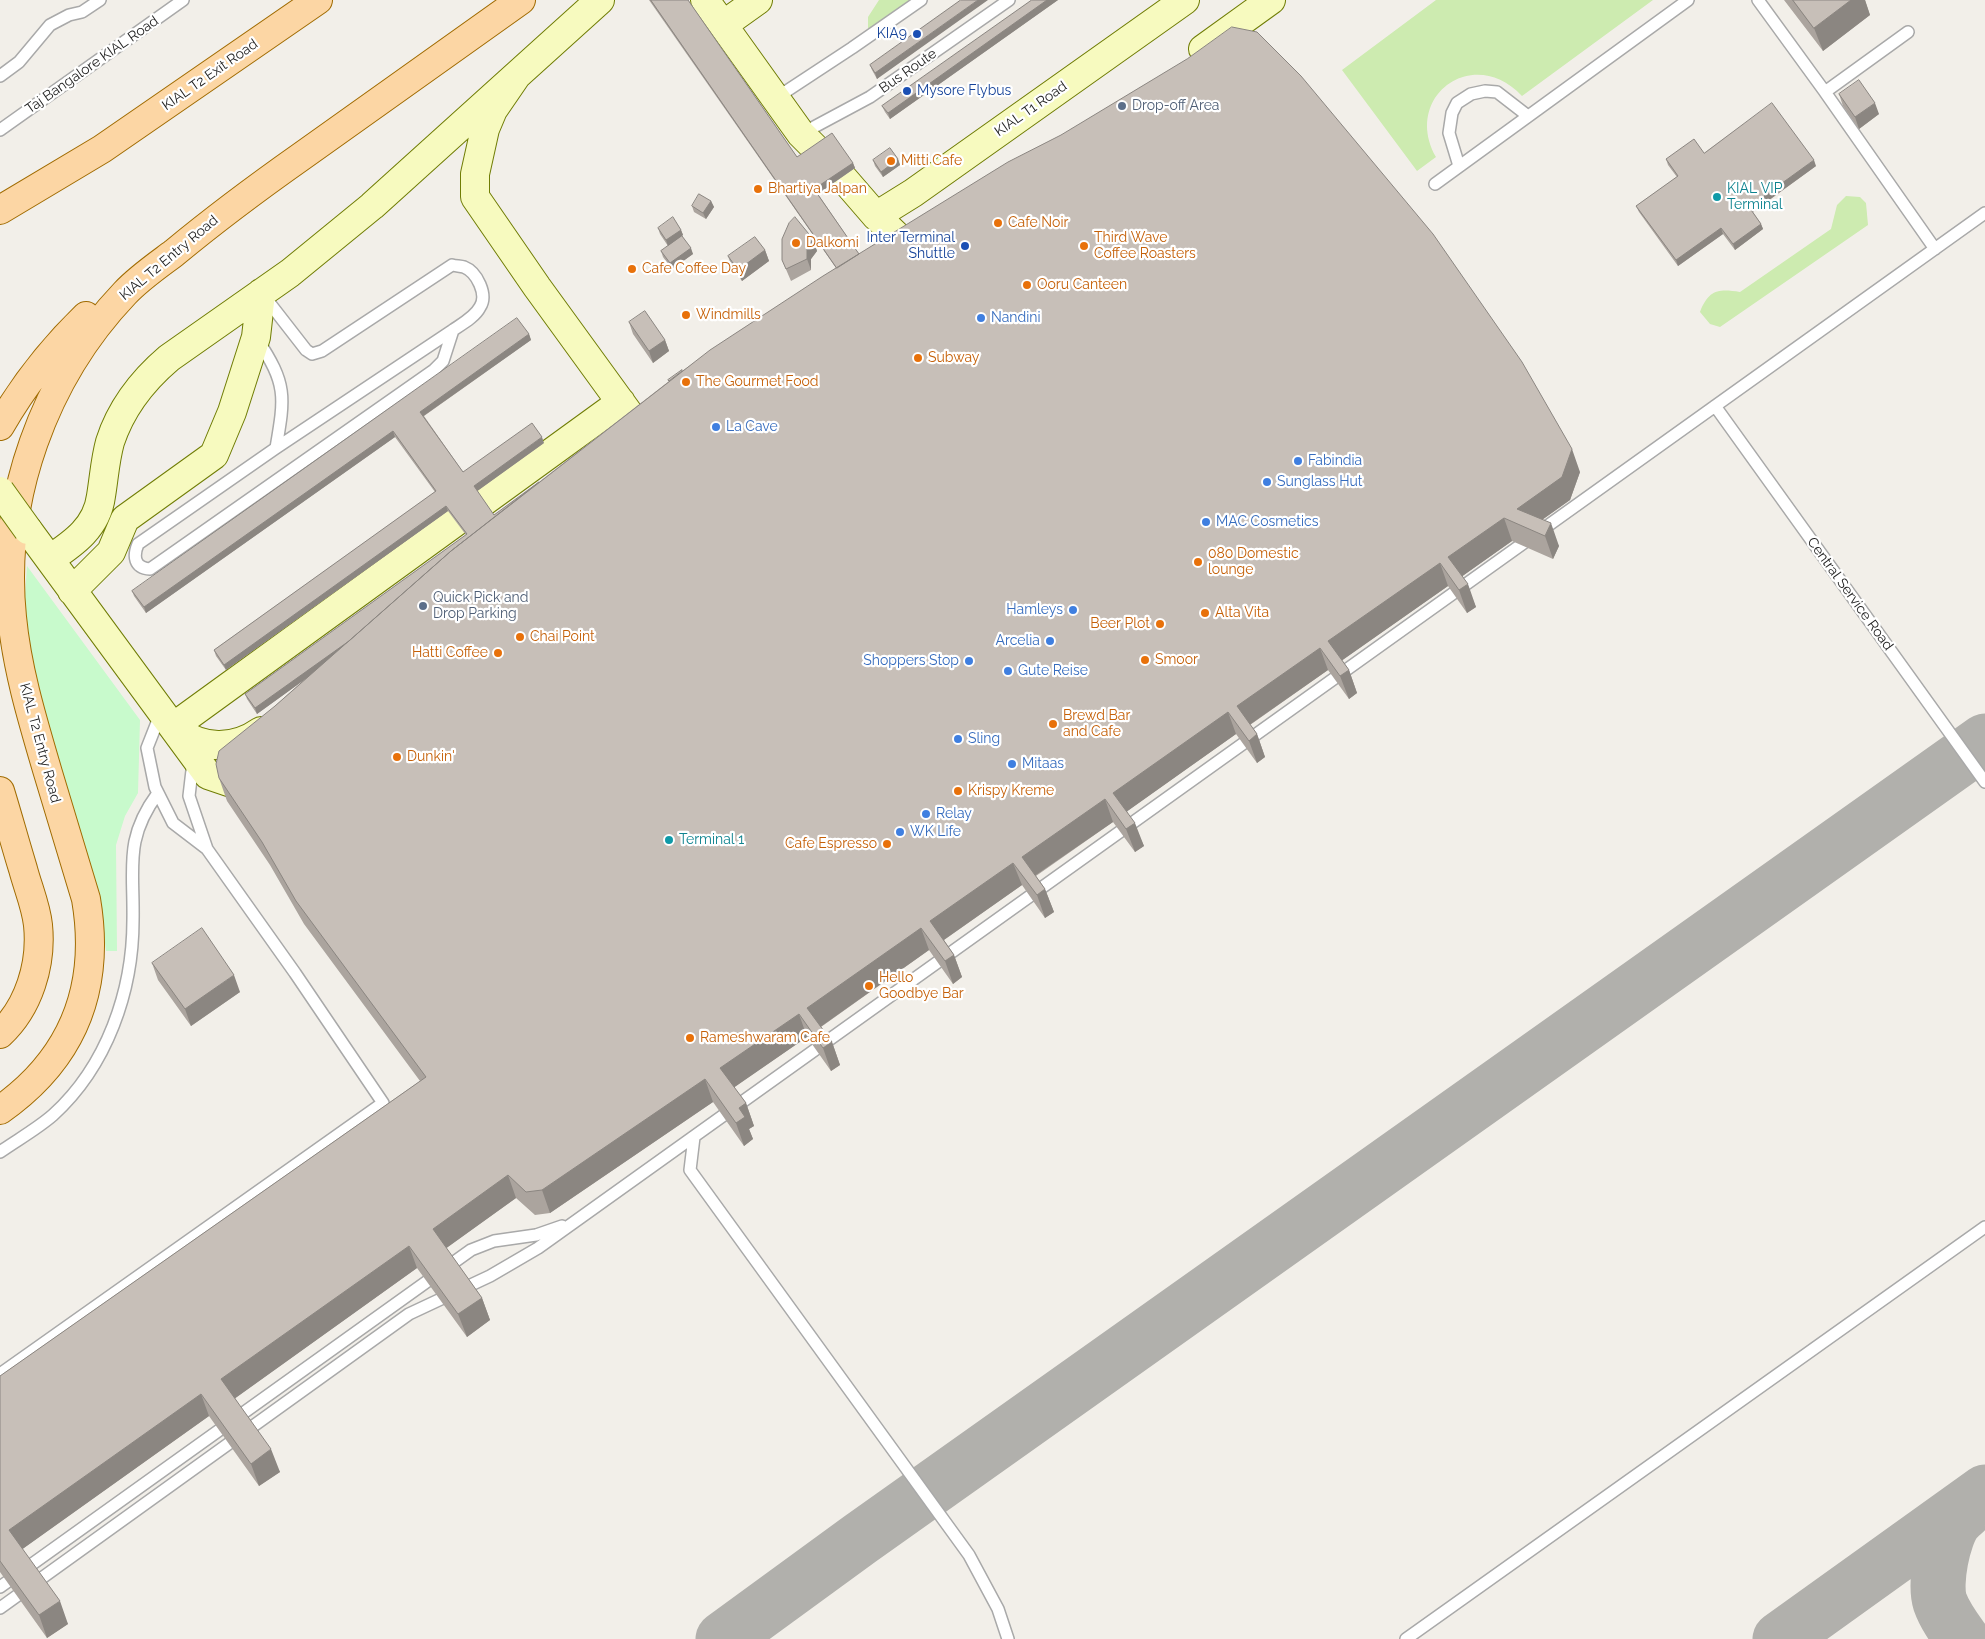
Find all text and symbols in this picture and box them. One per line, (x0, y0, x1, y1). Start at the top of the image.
street label: Taj Bangalore KIAL Road (22, 13, 162, 117)
place label: KIA9 (877, 26, 907, 42)
marker: KIA9 (911, 28, 923, 40)
street label: KIAL T2 Exit Road (159, 36, 261, 114)
street label: Bus Route (876, 45, 940, 97)
street label: KIAL T1 Road (992, 78, 1070, 140)
place label: Mysore Flybus (917, 83, 1011, 99)
marker: Mysore Flybus (901, 85, 913, 97)
place label: Drop-off Area (1132, 98, 1220, 114)
marker: Drop-off Area (1116, 100, 1128, 112)
place label: Mitti Cafe (901, 153, 962, 169)
marker: Mitti Cafe (885, 155, 897, 167)
place label: Bhartiya Jalpan (768, 181, 867, 197)
place label: KIAL VIP Terminal (1727, 181, 1783, 213)
marker: Bhartiya Jalpan (752, 183, 764, 195)
marker: KIAL VIP Terminal (1711, 191, 1723, 203)
street label: KIAL T2 Entry Road (116, 212, 222, 304)
place label: Cafe Noir (1008, 215, 1068, 231)
marker: Cafe Noir (992, 217, 1004, 229)
place label: Inter Terminal Shuttle (867, 230, 955, 262)
place label: Third Wave Coffee Roasters (1094, 230, 1196, 262)
place label: Dalkomi (806, 235, 859, 251)
marker: Dalkomi (790, 237, 802, 249)
marker: Inter Terminal Shuttle (959, 240, 971, 252)
marker: Third Wave Coffee Roasters (1078, 240, 1090, 252)
place label: Cafe Coffee Day (642, 261, 746, 277)
marker: Cafe Coffee Day (626, 263, 638, 275)
place label: Ooru Canteen (1037, 277, 1127, 293)
marker: Ooru Canteen (1021, 279, 1033, 291)
place label: Windmills (696, 307, 761, 323)
marker: Windmills (680, 309, 692, 321)
place label: Nandini (991, 310, 1041, 326)
marker: Nandini (975, 312, 987, 324)
place label: Subway (928, 350, 979, 366)
marker: Subway (912, 352, 924, 364)
place label: The Gourmet Food (696, 374, 819, 390)
marker: The Gourmet Food (680, 376, 692, 388)
place label: La Cave (726, 419, 778, 435)
marker: La Cave (710, 421, 722, 433)
place label: Fabindia (1308, 453, 1362, 469)
marker: Fabindia (1292, 455, 1304, 467)
place label: Sunglass Hut (1277, 474, 1362, 490)
marker: Sunglass Hut (1261, 476, 1273, 488)
place label: MAC Cosmetics (1216, 514, 1318, 530)
marker: MAC Cosmetics (1200, 516, 1212, 528)
street label: Central Service Road (1803, 534, 1897, 654)
place label: 080 Domestic lounge (1208, 546, 1299, 578)
marker: 080 Domestic lounge (1192, 556, 1204, 568)
place label: Quick Pick and Drop Parking (433, 590, 528, 622)
marker: Quick Pick and Drop Parking (417, 600, 429, 612)
place label: Hamleys (1006, 602, 1063, 618)
marker: Hamleys (1067, 604, 1079, 616)
place label: Alta Vita (1215, 605, 1269, 621)
marker: Alta Vita (1199, 607, 1211, 619)
place label: Beer Plot (1090, 616, 1150, 632)
marker: Beer Plot (1154, 618, 1166, 630)
place label: Chai Point (530, 629, 595, 645)
marker: Chai Point (514, 631, 526, 643)
place label: Arcelia (996, 633, 1040, 649)
marker: Arcelia (1044, 635, 1056, 647)
place label: Hatti Coffee (412, 645, 488, 661)
marker: Hatti Coffee (492, 647, 504, 659)
place label: Smoor (1155, 652, 1198, 668)
place label: Shoppers Stop (863, 653, 959, 669)
marker: Smoor (1139, 654, 1151, 666)
marker: Shoppers Stop (963, 655, 975, 667)
place label: Gute Reise (1018, 663, 1088, 679)
marker: Gute Reise (1002, 665, 1014, 677)
street label: KIAL T2 Entry Road (16, 681, 64, 805)
place label: Brewd Bar and Cafe (1063, 708, 1130, 740)
marker: Brewd Bar and Cafe (1047, 718, 1059, 730)
place label: Sling (968, 731, 1000, 747)
marker: Sling (952, 733, 964, 745)
place label: Dunkin' (407, 749, 455, 765)
marker: Dunkin' (391, 751, 403, 763)
place label: Mitaas (1022, 756, 1064, 772)
marker: Mitaas (1006, 758, 1018, 770)
place label: Krispy Kreme (968, 783, 1054, 799)
marker: Krispy Kreme (952, 785, 964, 797)
place label: Relay (936, 806, 972, 822)
marker: Relay (920, 808, 932, 820)
place label: WK Life (910, 824, 961, 840)
marker: WK Life (894, 826, 906, 838)
place label: Terminal 1 (679, 832, 744, 848)
marker: Terminal 1 (663, 834, 675, 846)
place label: Cafe Espresso (785, 836, 877, 852)
marker: Cafe Espresso (881, 838, 893, 850)
place label: Hello Goodbye Bar (879, 970, 964, 1002)
marker: Hello Goodbye Bar (863, 980, 875, 992)
place label: Rameshwaram Cafe (700, 1030, 830, 1046)
marker: Rameshwaram Cafe (684, 1032, 696, 1044)

